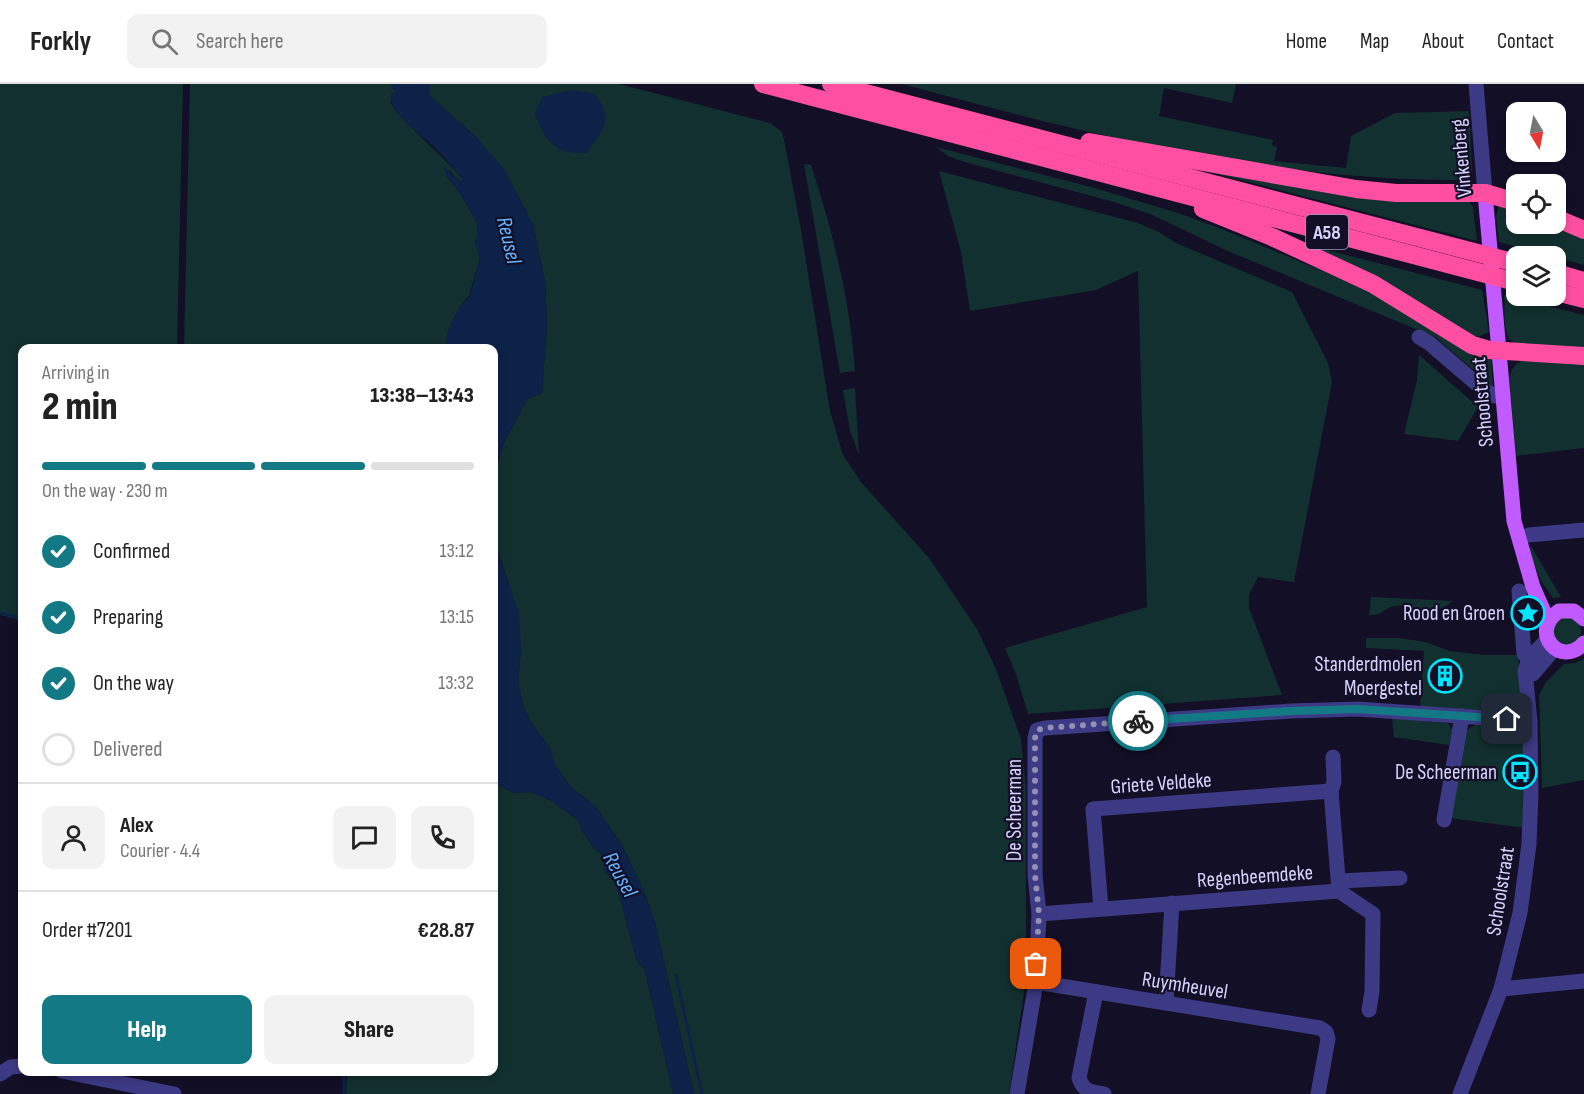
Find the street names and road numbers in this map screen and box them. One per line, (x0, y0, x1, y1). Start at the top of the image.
street label: Vinkenberg (1446, 118, 1477, 198)
road number: A58 (1306, 215, 1348, 249)
street label: Schoolstraat (1466, 356, 1499, 448)
street label: De Scheerman (1002, 759, 1027, 861)
street label: Griete Veldeke (1110, 767, 1212, 800)
street label: Schoolstraat (1481, 845, 1520, 937)
street label: Regenbeemdeke (1196, 860, 1314, 893)
street label: Ruymheuvel (1140, 966, 1230, 1005)

